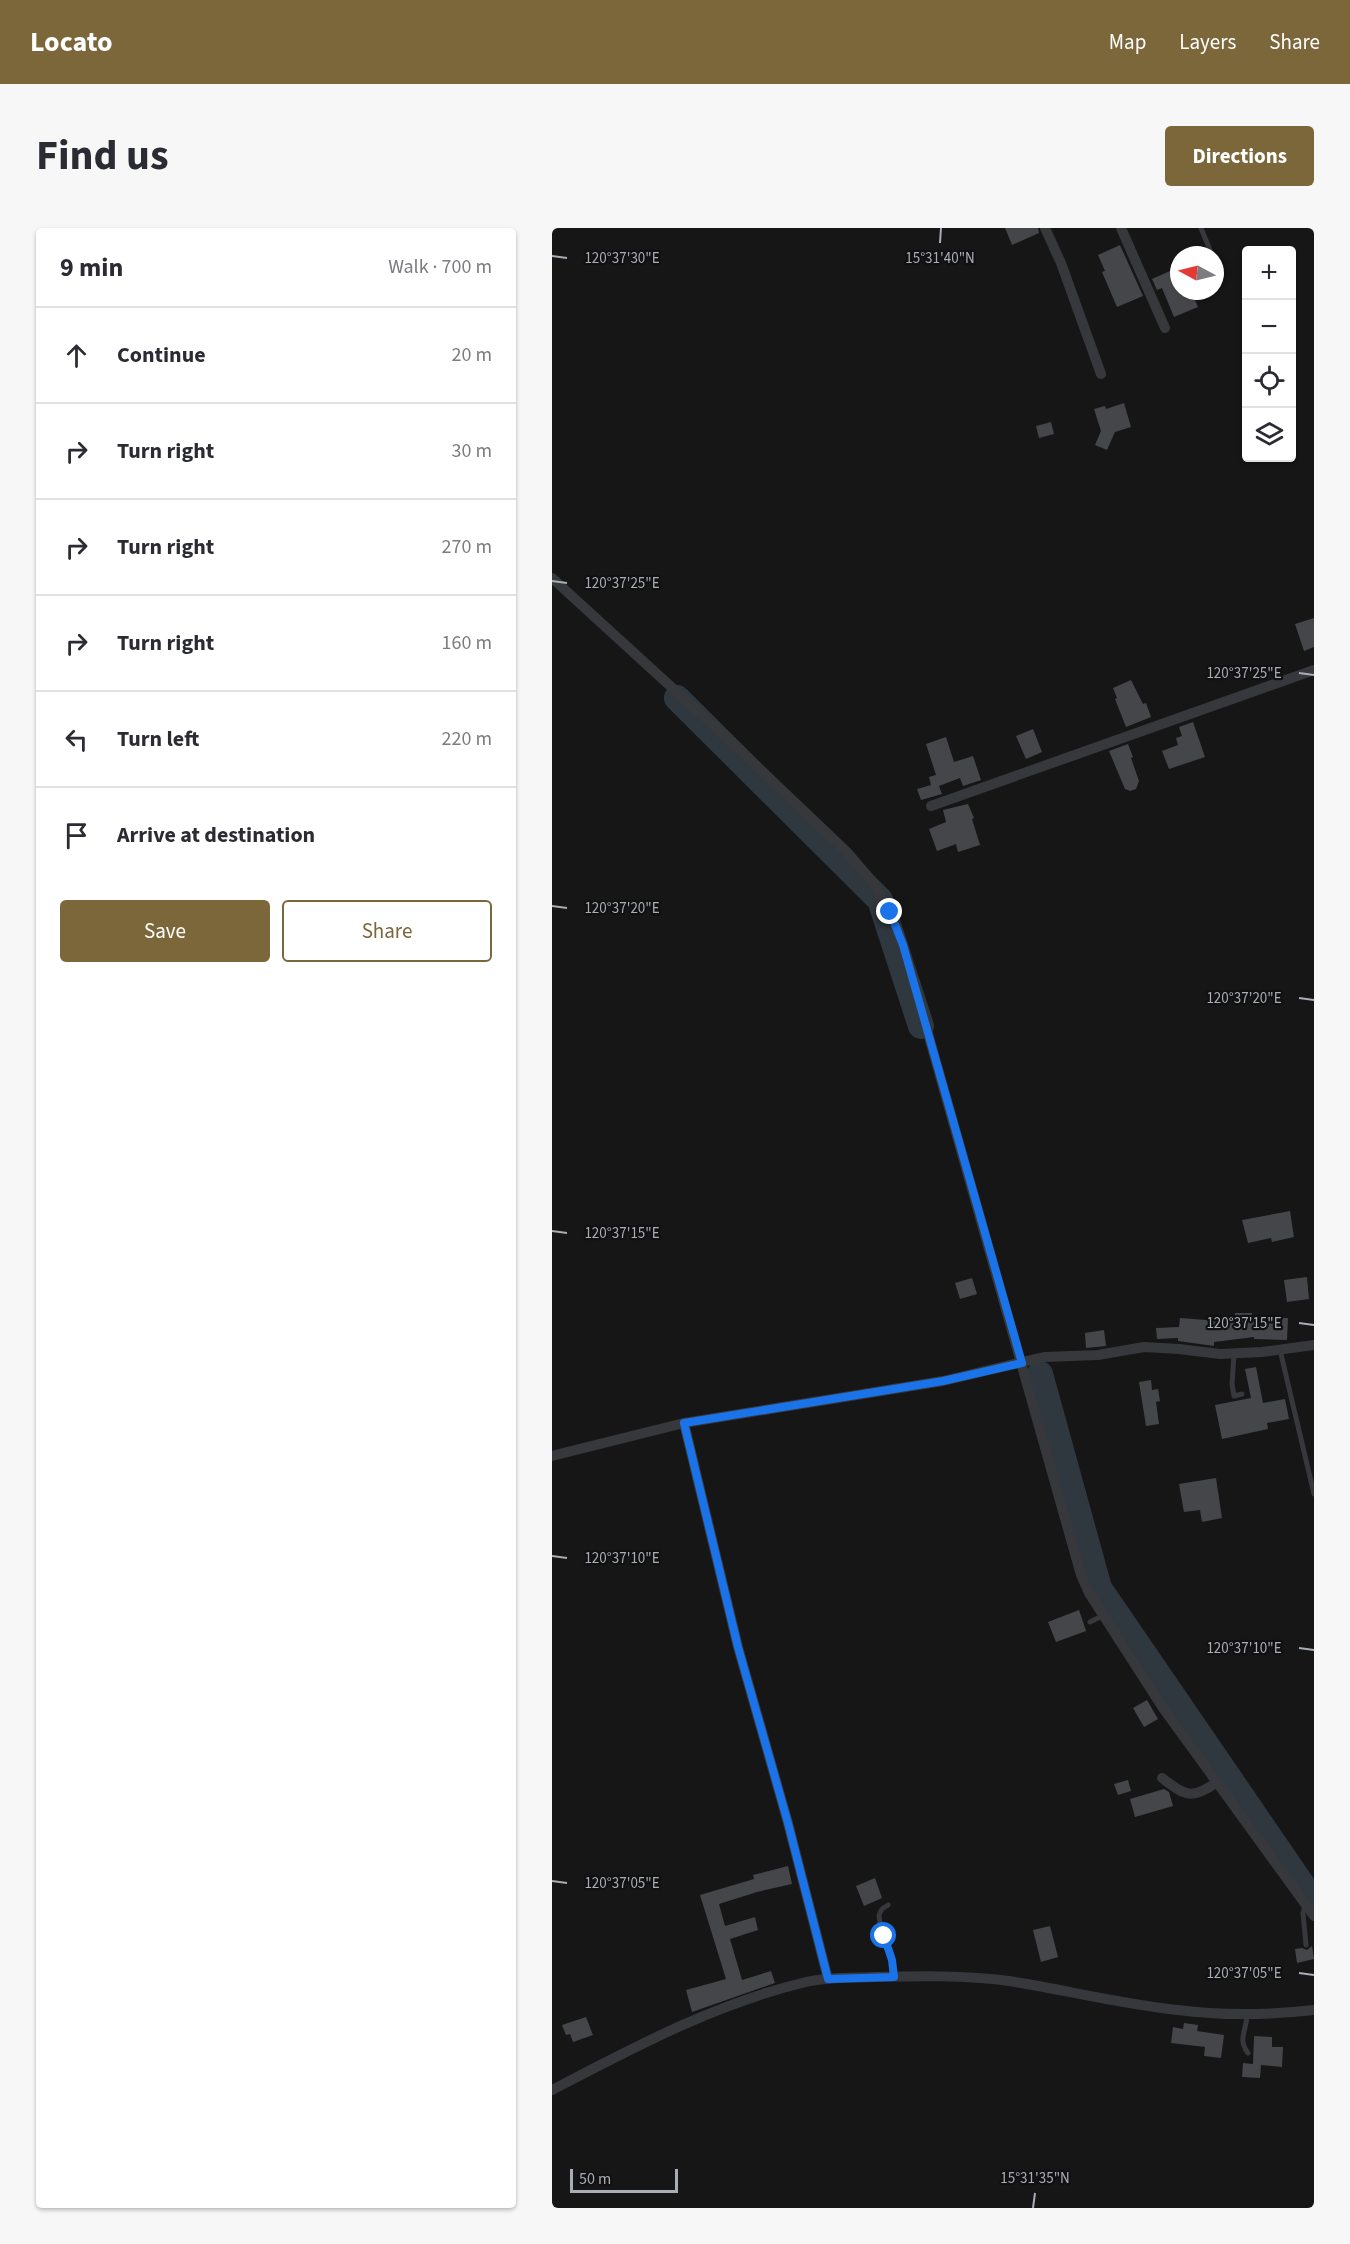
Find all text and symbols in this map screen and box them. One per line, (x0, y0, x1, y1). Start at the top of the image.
text: Locato (30, 22, 112, 62)
text: Map (1109, 27, 1146, 57)
text: Layers (1179, 27, 1236, 57)
text: Share (1269, 27, 1320, 57)
text: Find us (36, 126, 169, 186)
button: Directions (1165, 126, 1314, 186)
north arrow (1170, 246, 1224, 300)
map controls (1242, 246, 1296, 462)
button: + (1242, 246, 1296, 300)
text: 120°37'30"E (584, 248, 660, 269)
text: 15°31'40"N (905, 248, 975, 269)
text: 9 min (60, 249, 123, 286)
text: Walk · 700 m (388, 253, 492, 281)
button: − (1242, 300, 1296, 354)
icon: ahead (60, 339, 93, 372)
text: Continue (117, 339, 206, 371)
text: 20 m (452, 341, 492, 369)
button: locate (1242, 354, 1296, 408)
button: layers (1242, 408, 1296, 462)
icon: right (60, 435, 93, 468)
text: Turn right (117, 435, 214, 467)
text: 30 m (452, 437, 492, 465)
icon: right (60, 531, 93, 564)
text: Turn right (117, 531, 214, 563)
text: 270 m (442, 533, 492, 561)
text: 120°37'25"E (584, 573, 660, 594)
icon: right (60, 627, 93, 660)
text: Turn right (117, 627, 214, 659)
text: 160 m (442, 629, 492, 657)
text: 120°37'25"E (1206, 663, 1282, 684)
icon: left (60, 723, 93, 756)
text: Turn left (117, 723, 199, 755)
text: 220 m (442, 725, 492, 753)
icon: arrive (60, 819, 93, 852)
text: Arrive at destination (117, 819, 315, 851)
text: 120°37'20"E (584, 898, 660, 919)
route end (876, 898, 902, 924)
button: Save (60, 900, 270, 962)
button: Share (282, 900, 492, 962)
text: 120°37'20"E (1206, 988, 1282, 1009)
text: 120°37'15"E (584, 1223, 660, 1244)
text: 120°37'15"E (1206, 1313, 1282, 1334)
text: 120°37'10"E (584, 1548, 660, 1569)
text: 120°37'10"E (1206, 1638, 1282, 1659)
text: 120°37'05"E (584, 1873, 660, 1894)
route start (870, 1922, 896, 1948)
text: 120°37'05"E (1206, 1963, 1282, 1984)
scale bar (570, 2166, 678, 2194)
text: 50 m (579, 2168, 611, 2190)
text: 15°31'35"N (1000, 2168, 1070, 2189)

